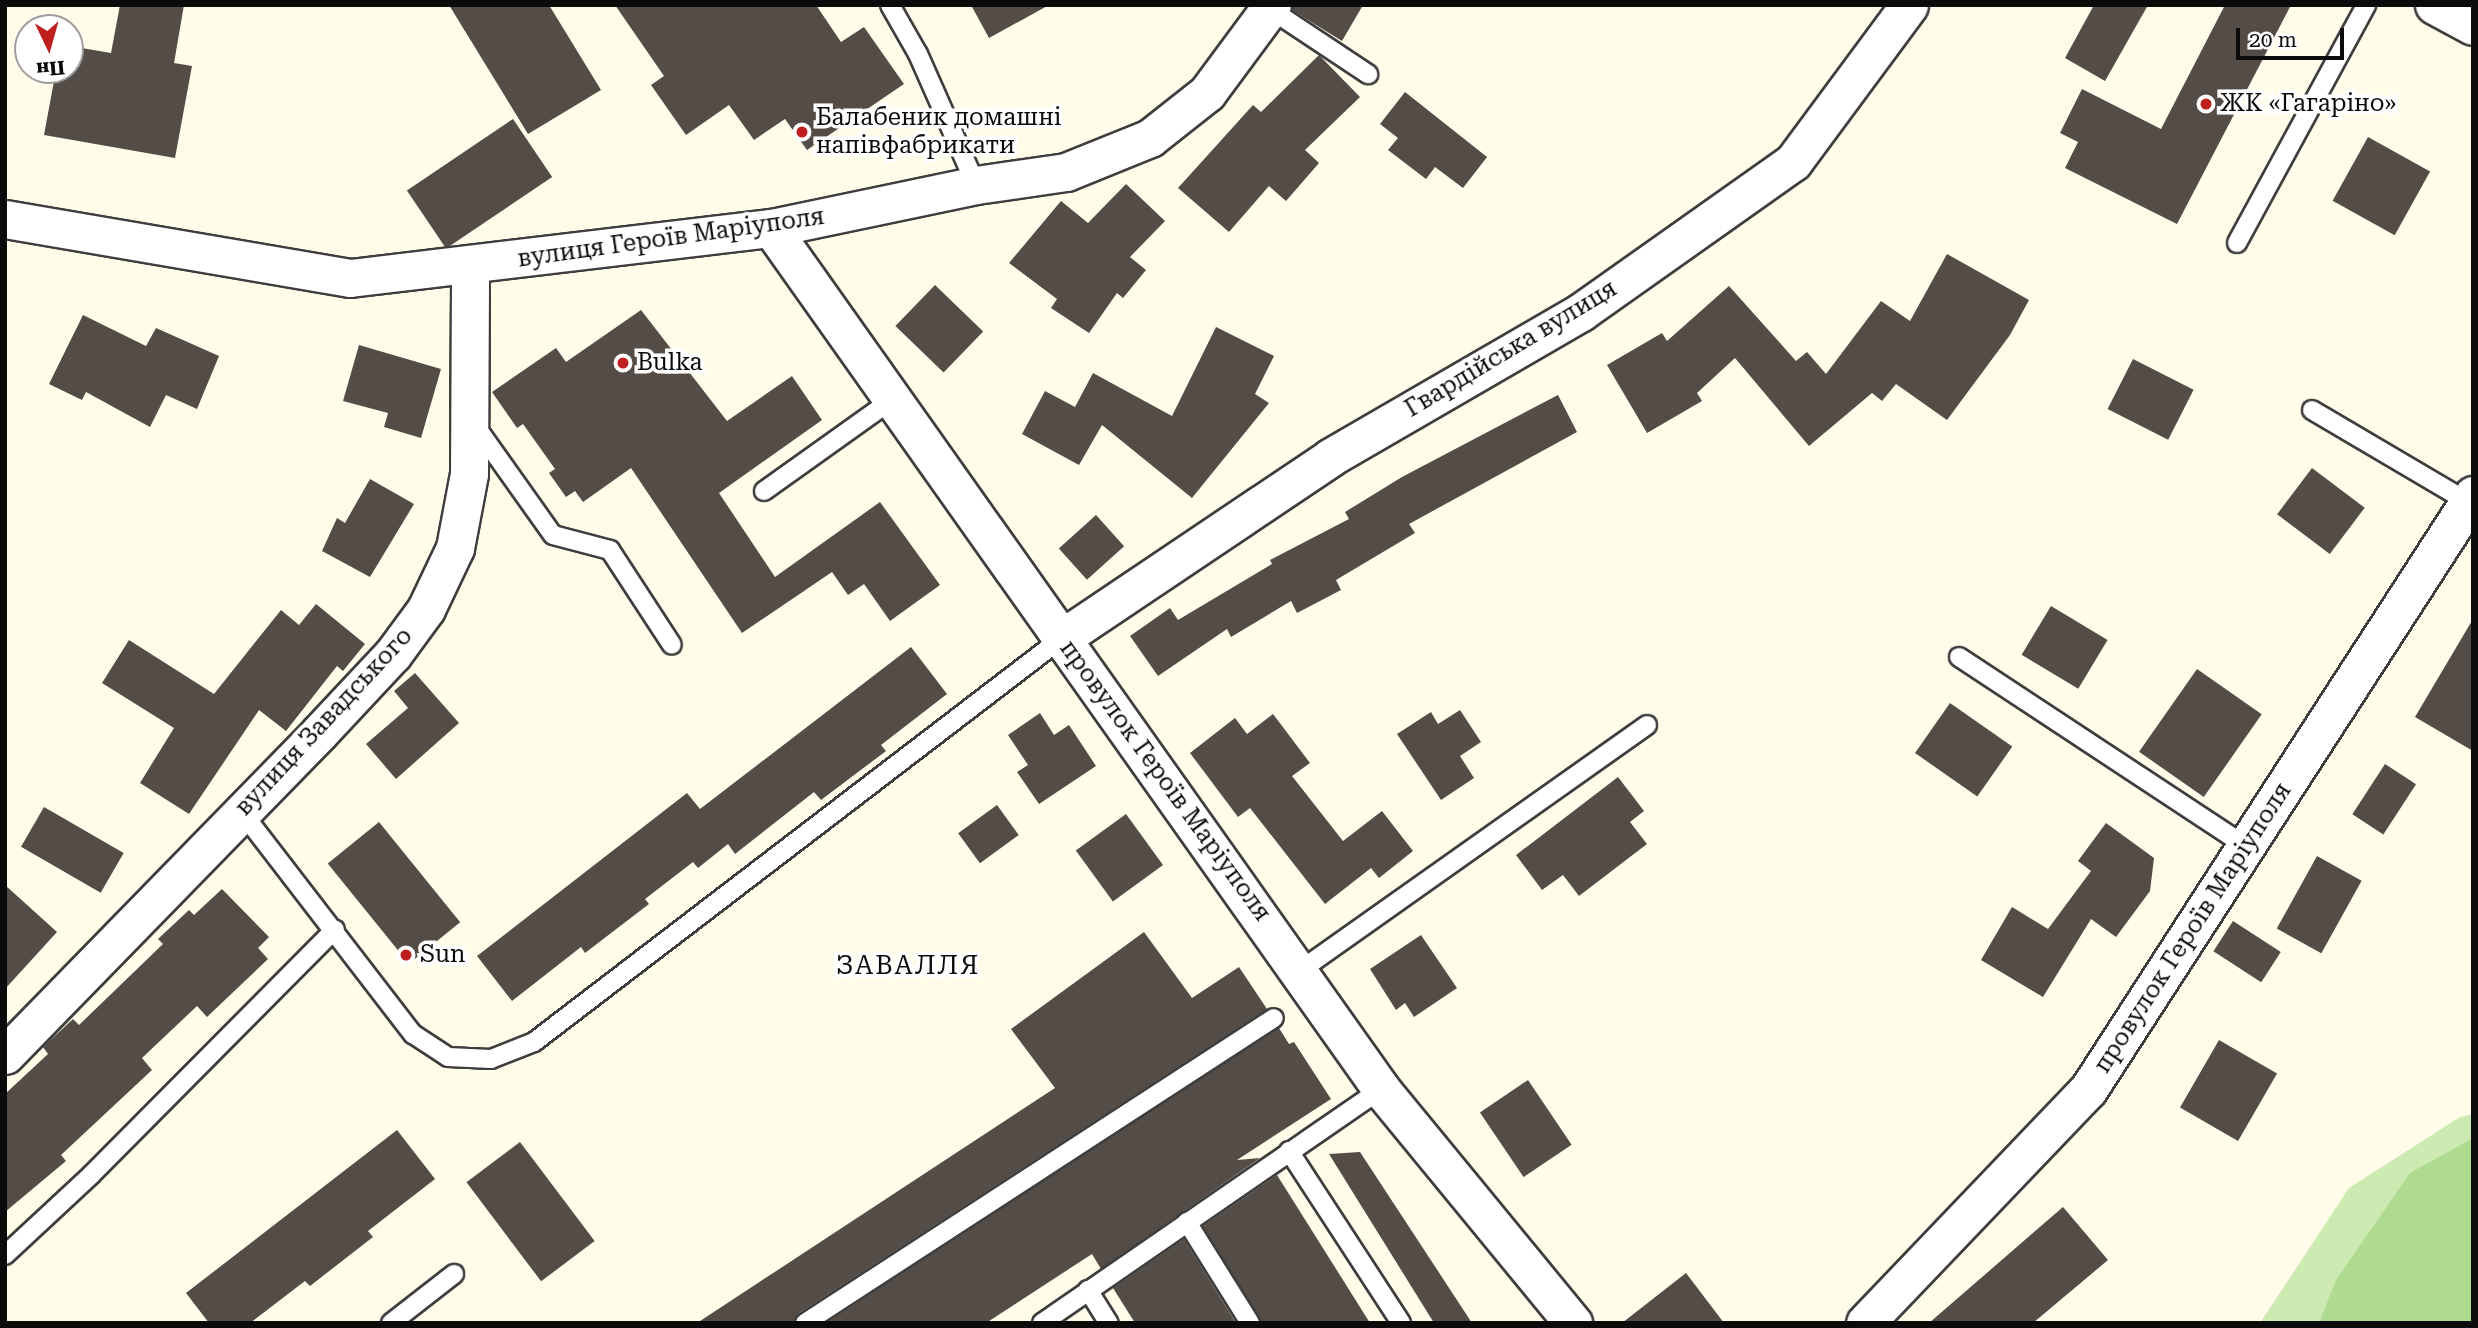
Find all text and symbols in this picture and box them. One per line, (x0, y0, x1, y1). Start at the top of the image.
north arrow (14, 14, 84, 84)
scale bar (2240, 14, 2348, 58)
text: 20 m (2249, 28, 2297, 52)
text: Пн (36, 56, 66, 81)
place label: ЖК «Гагаріно» (2220, 90, 2396, 118)
marker: ЖК «Гагаріно» (2198, 96, 2214, 112)
place label: Балабеник домашні напівфабрикати (816, 104, 1061, 160)
marker: Балабеник домашні напівфабрикати (794, 124, 810, 140)
street label: вулиця Героїв Маріуполя (516, 202, 826, 274)
street label: Гвардійська вулиця (1400, 274, 1622, 424)
place label: Bulka (637, 349, 703, 377)
marker: Bulka (615, 355, 631, 371)
street label: вулиця Завадського (229, 622, 419, 822)
street label: провулок Героїв Маріуполя (1053, 635, 1277, 927)
street label: провулок Героїв Маріуполя (2088, 778, 2298, 1078)
place label: Sun (420, 941, 465, 969)
marker: Sun (398, 947, 414, 963)
district label: ЗАВАЛЛЯ (837, 950, 979, 982)

